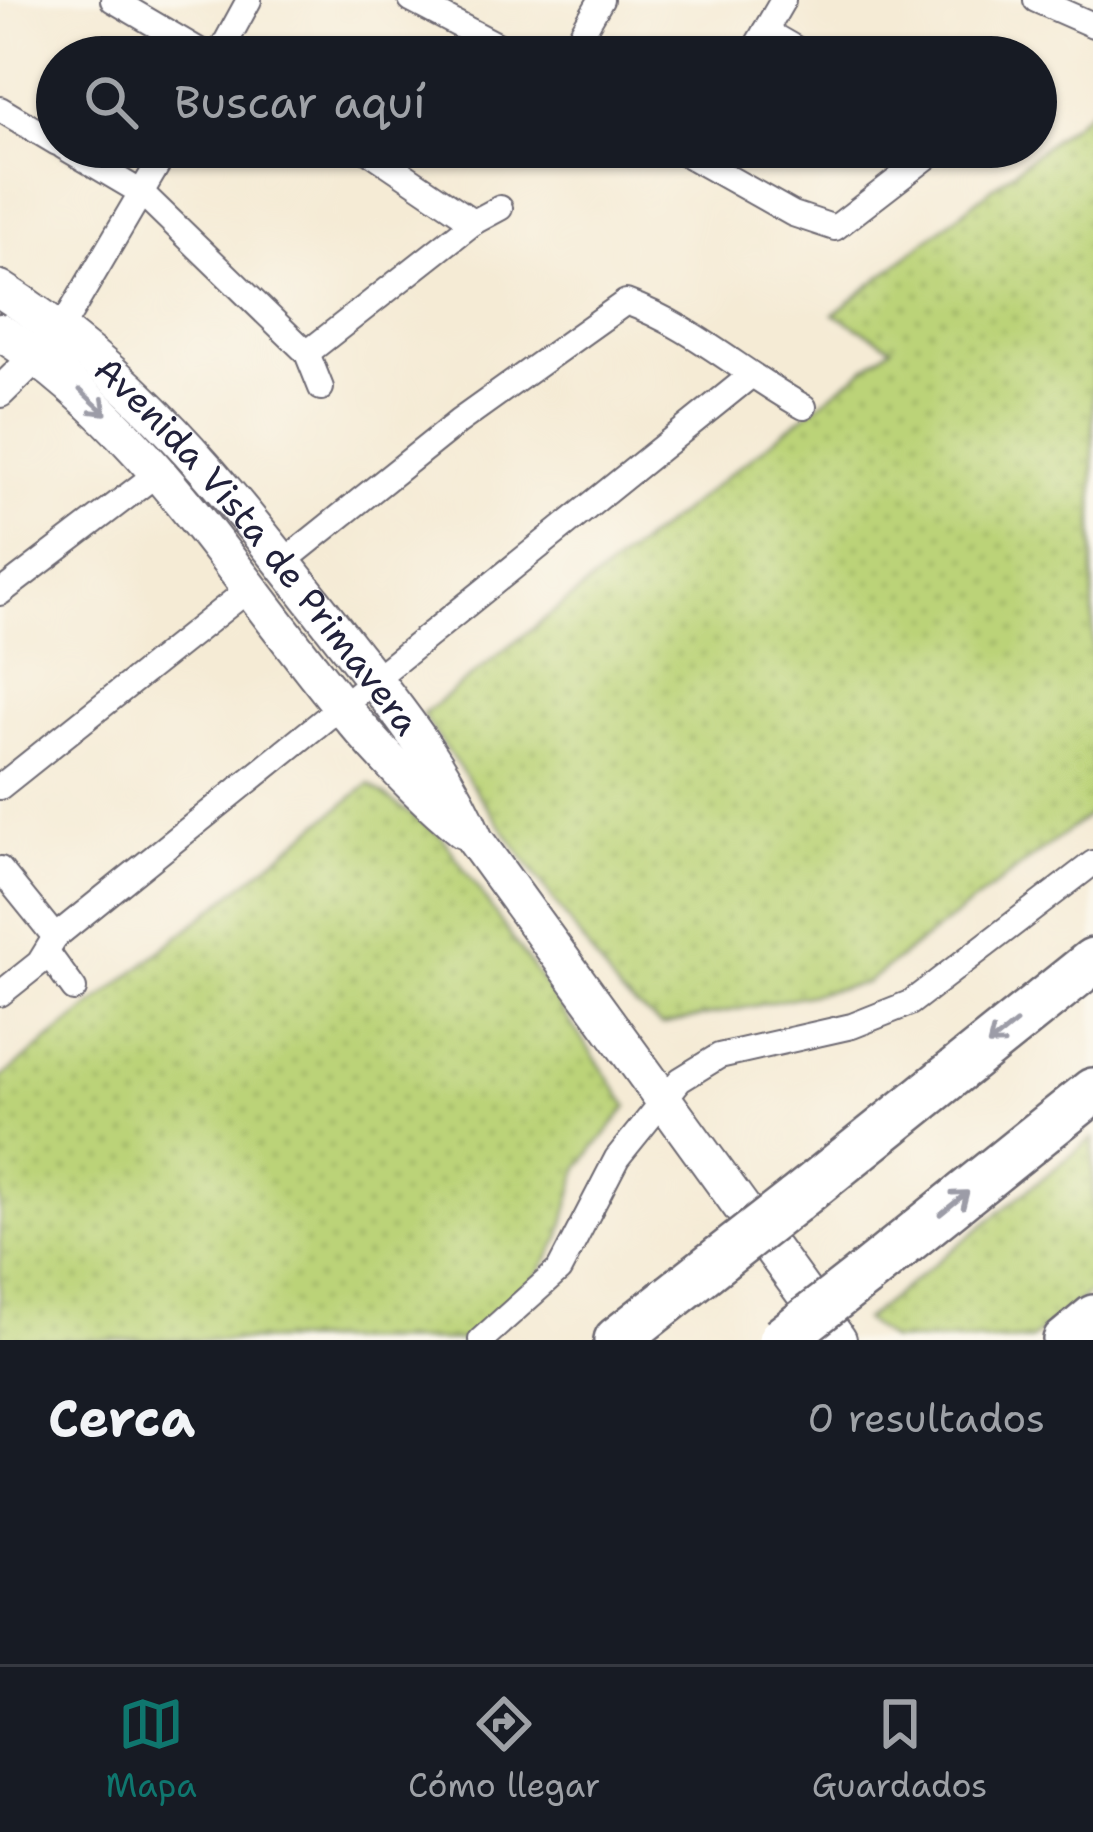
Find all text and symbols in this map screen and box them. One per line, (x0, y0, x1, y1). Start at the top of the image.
search box (36, 36, 1057, 168)
icon: search (78, 69, 144, 135)
text: Buscar aquí (174, 72, 426, 132)
street label: Avenida Vista de Primavera (84, 345, 431, 745)
one-way arrow (78, 388, 107, 416)
one-way arrow (986, 1020, 1018, 1047)
one-way arrow (938, 1190, 970, 1216)
text: Cerca (48, 1384, 195, 1452)
text: 0 resultados (807, 1392, 1045, 1444)
tab: Mapa (106, 1691, 197, 1808)
tab: Cómo llegar (408, 1691, 600, 1808)
tab: Guardados (812, 1691, 987, 1808)

